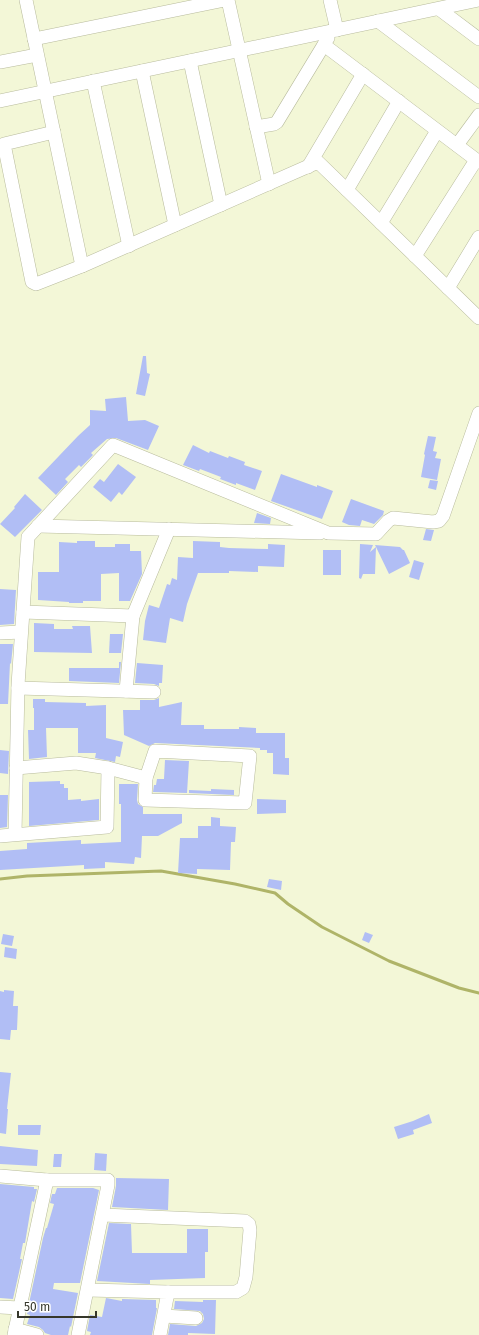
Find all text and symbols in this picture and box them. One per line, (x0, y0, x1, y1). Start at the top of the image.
scale bar (18, 1293, 96, 1319)
text: 50 m (24, 1300, 50, 1314)

